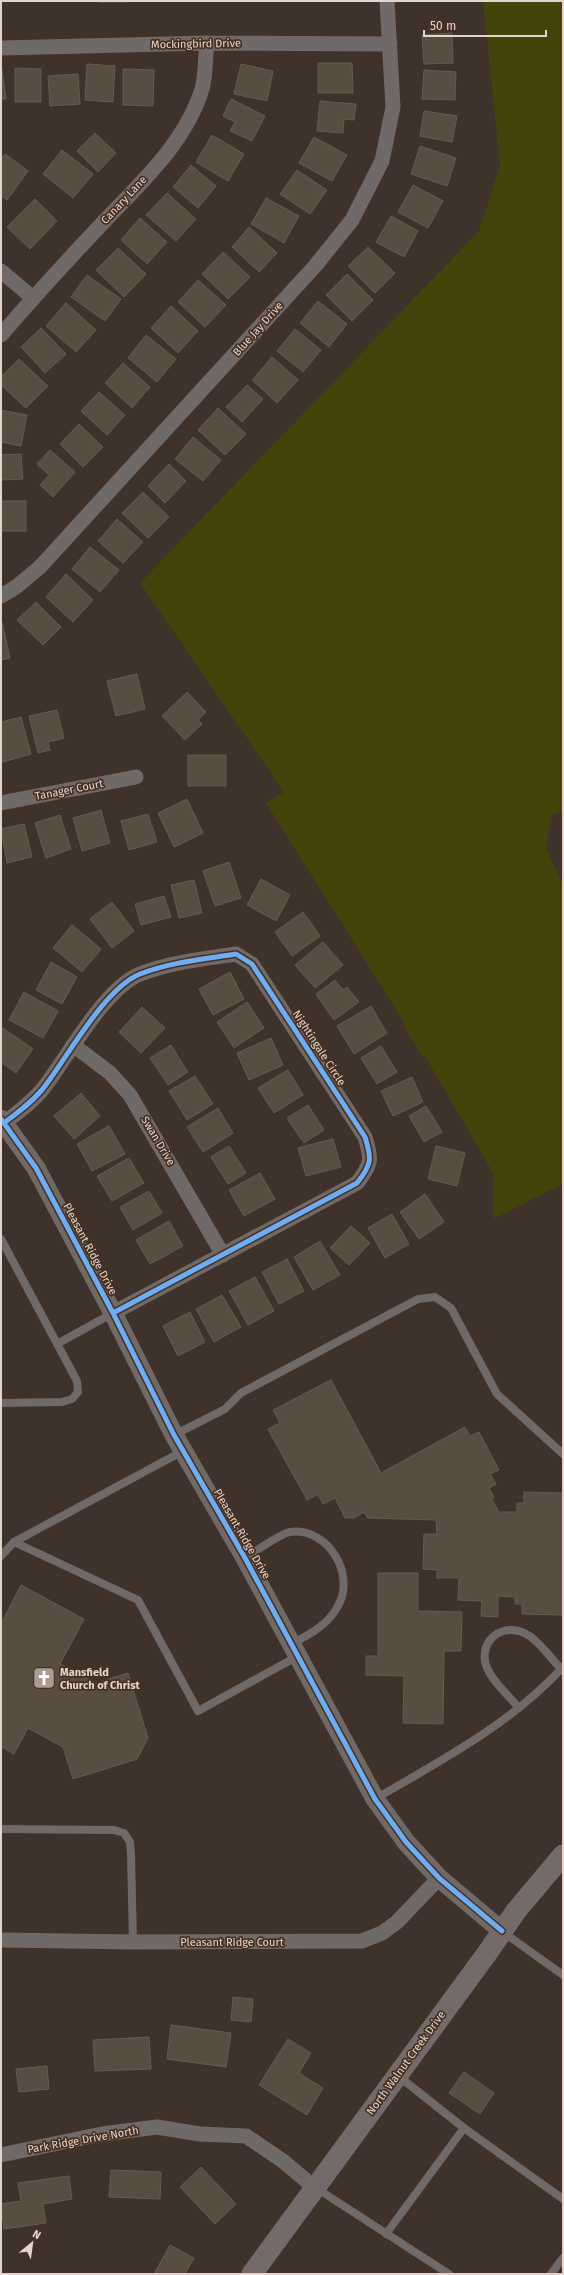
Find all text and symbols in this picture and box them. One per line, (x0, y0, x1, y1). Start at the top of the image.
scale bar (424, 12, 546, 38)
text: 50 m (430, 19, 456, 33)
street label: Mockingbird Drive (151, 37, 241, 51)
street label: Canary Lane (98, 173, 150, 227)
street label: Blue Jay Drive (230, 299, 286, 359)
street label: Tanager Court (34, 777, 104, 803)
street label: Nightingale Circle (290, 1008, 348, 1088)
street label: Swan Drive (138, 1114, 178, 1168)
street label: Pleasant Ridge Drive (60, 1201, 120, 1297)
street label: Pleasant Ridge Drive (211, 1487, 273, 1581)
church icon: Mansfield Church of Christ (31, 1665, 57, 1691)
place label: Mansfield Church of Christ (60, 1666, 140, 1692)
street label: Pleasant Ridge Court (180, 1936, 284, 1949)
street label: North Walnut Creek Drive (364, 2008, 448, 2118)
street label: Park Ridge Drive North (26, 2124, 140, 2156)
north arrow (12, 2223, 52, 2263)
text: N (30, 2227, 43, 2242)

